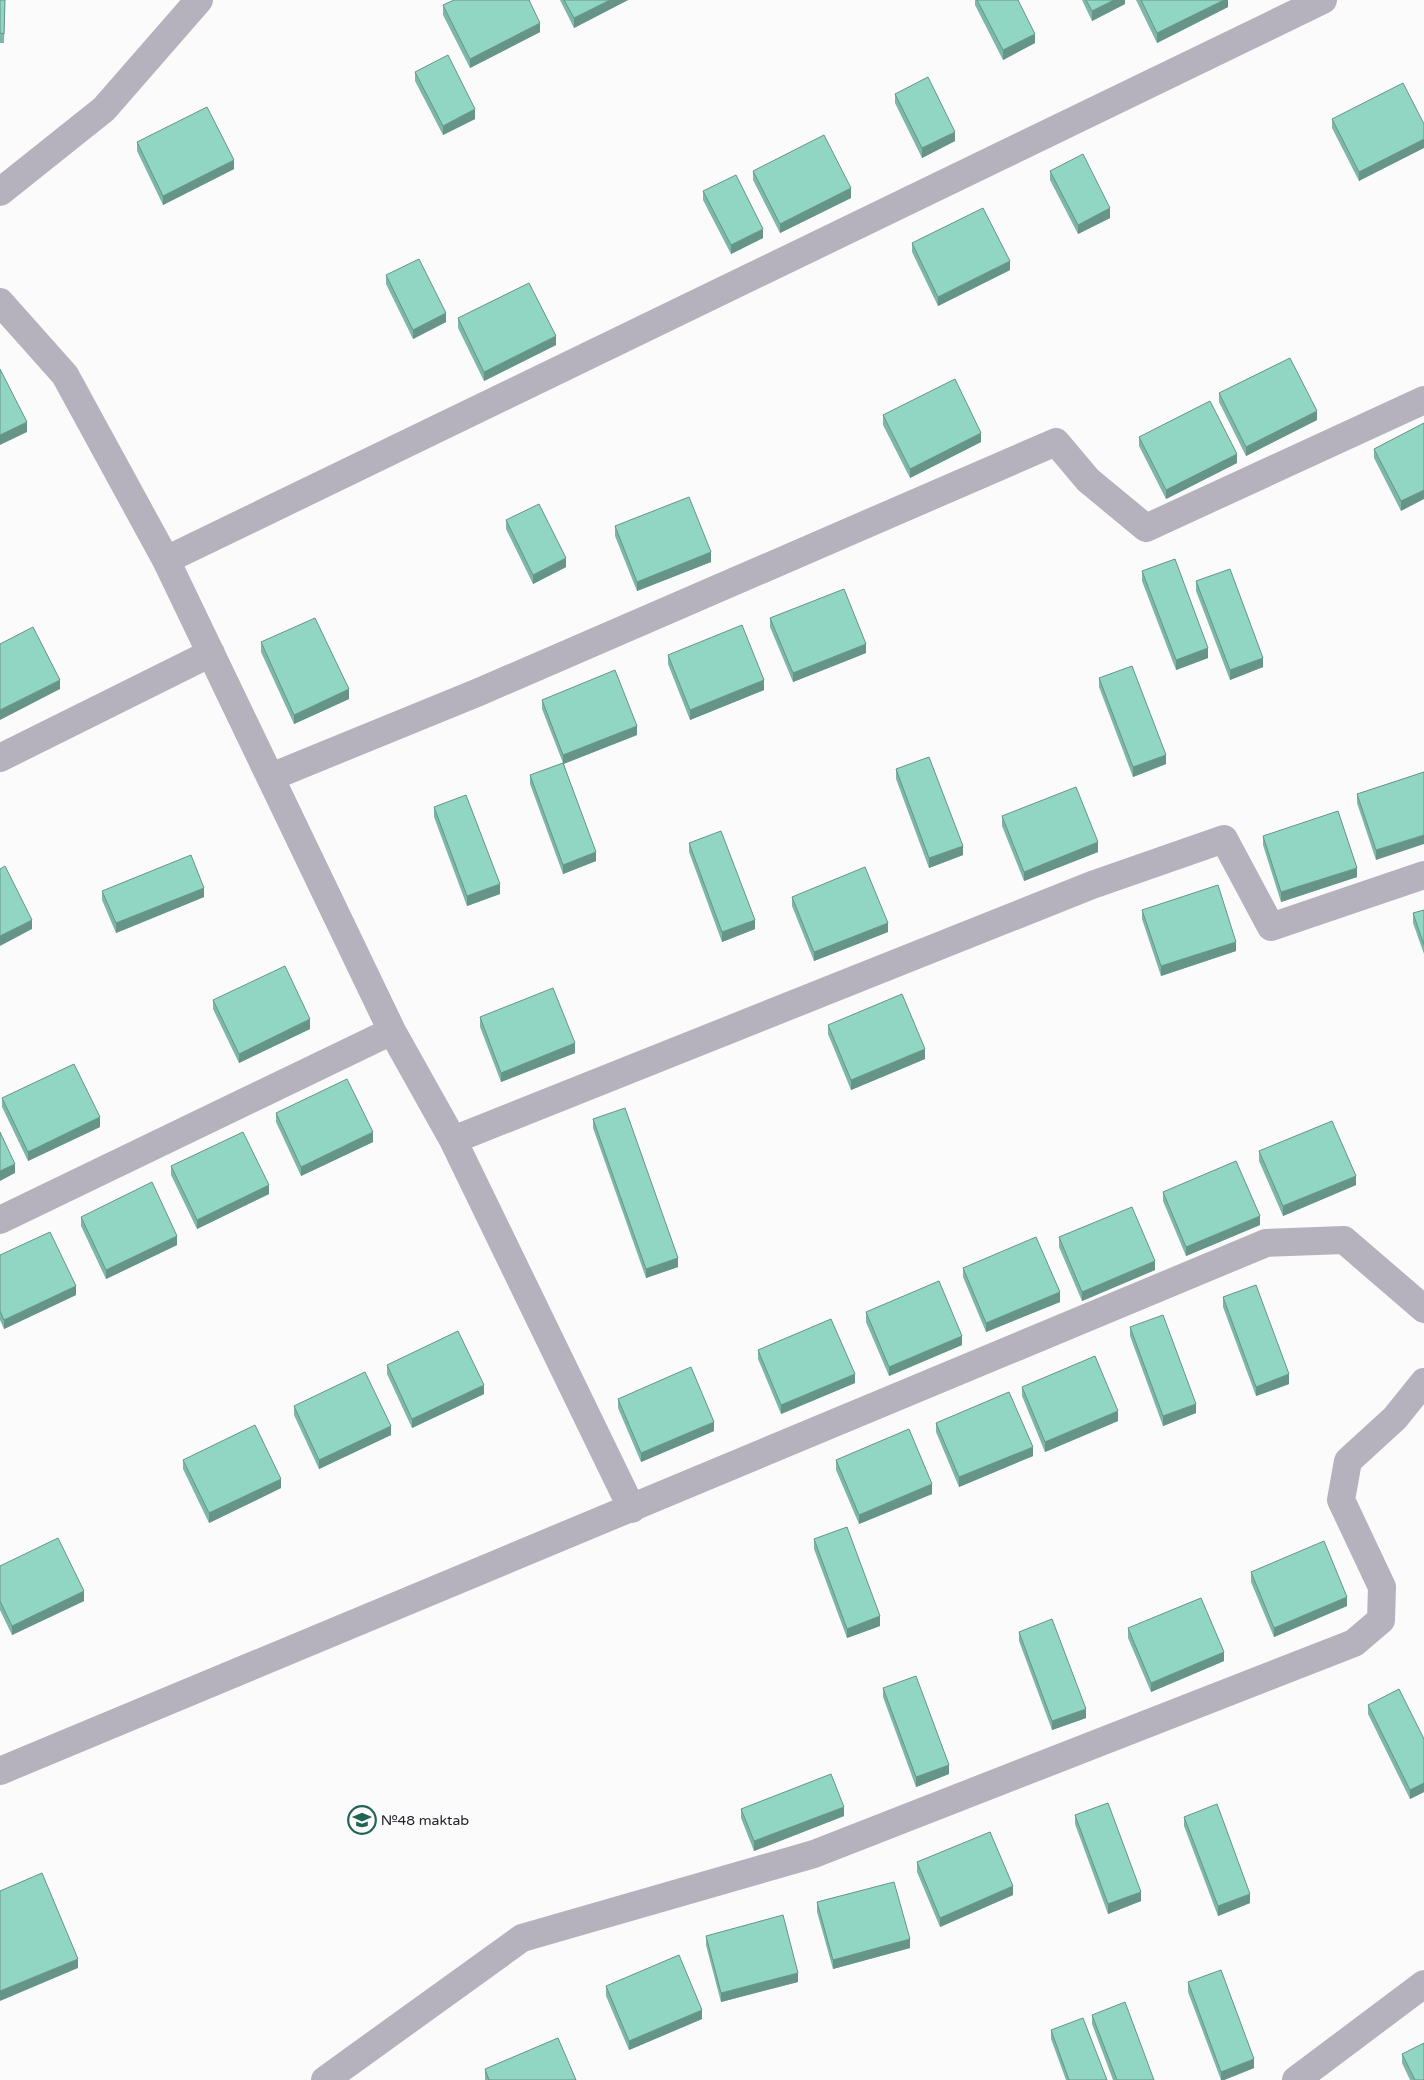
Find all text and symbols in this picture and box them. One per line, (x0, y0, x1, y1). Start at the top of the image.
school or university icon: №48 maktab (347, 1805, 377, 1835)
place label: №48 maktab (381, 1812, 469, 1829)

